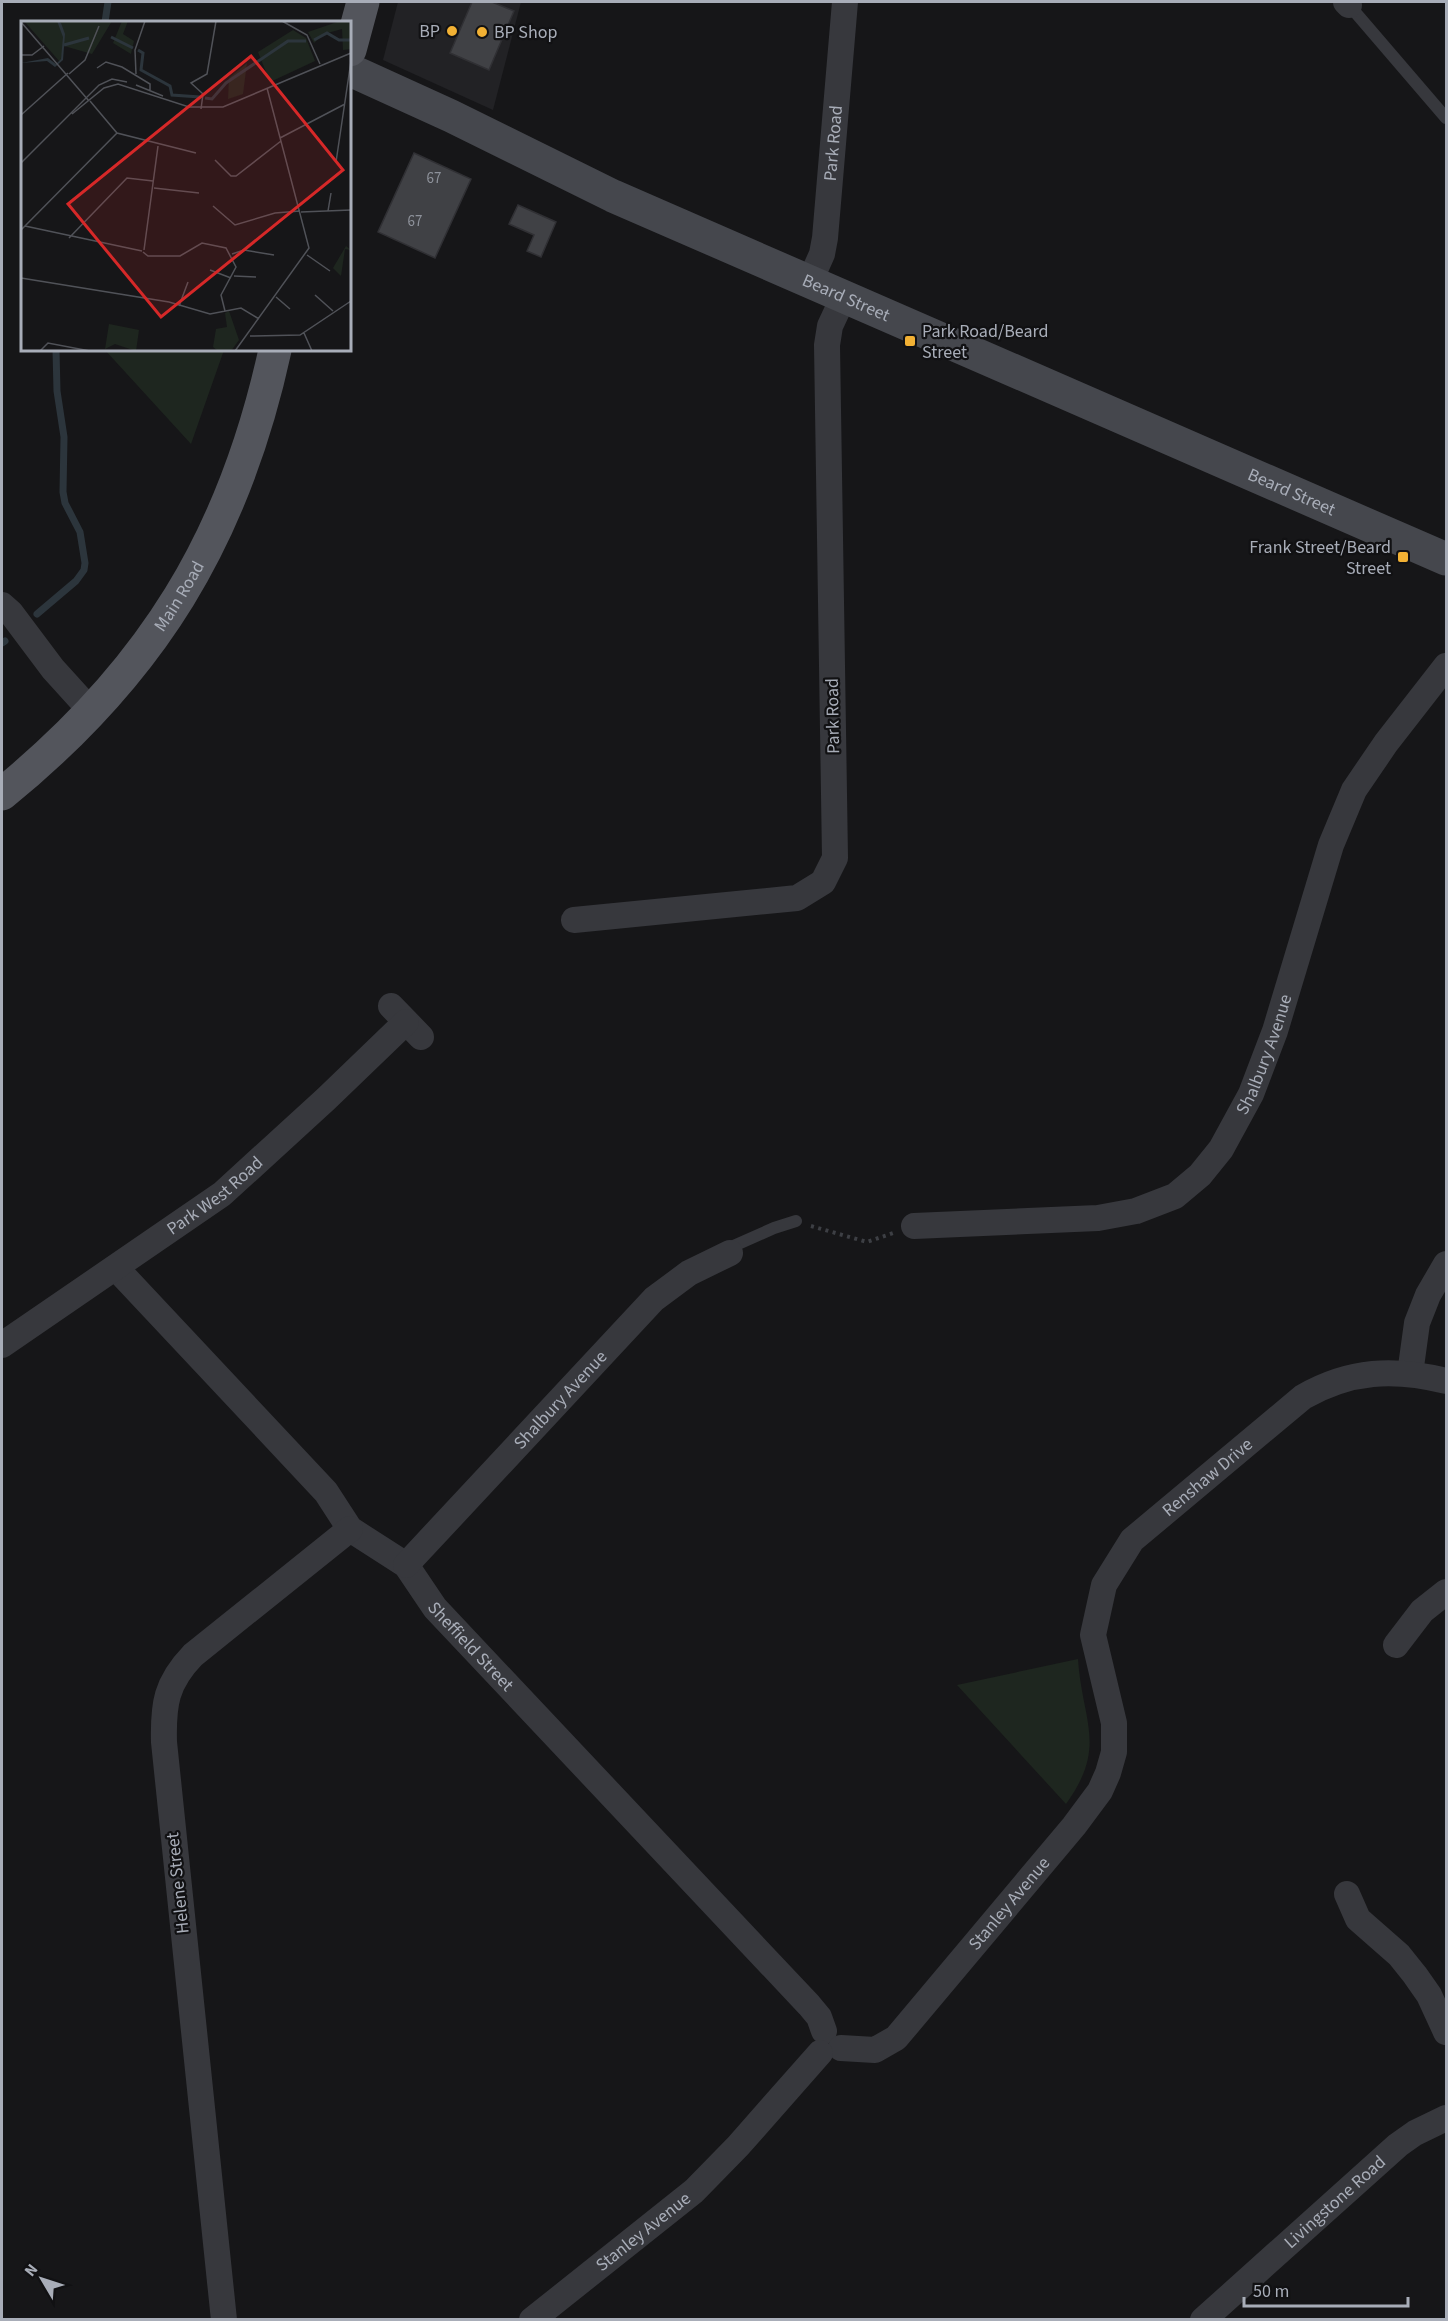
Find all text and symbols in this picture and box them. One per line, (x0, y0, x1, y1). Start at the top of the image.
place label: BP (419, 19, 440, 44)
place label: BP Shop (494, 20, 558, 45)
inset map (21, 21, 351, 351)
marker: BP (445, 24, 459, 38)
marker: BP Shop (475, 25, 489, 39)
street label: Park Road (817, 104, 849, 182)
house number: 67 (427, 168, 441, 189)
house number: 67 (408, 211, 422, 232)
street label: Beard Street (798, 268, 894, 328)
place label: Park Road/Beard Street (922, 319, 1049, 365)
marker: Park Road/Beard Street (903, 334, 917, 348)
street label: Beard Street (1244, 462, 1339, 522)
place label: Frank Street/Beard Street (1249, 535, 1391, 581)
marker: Frank Street/Beard Street (1396, 550, 1410, 564)
street label: Main Road (148, 556, 210, 636)
street label: Park Road (820, 678, 846, 754)
street label: Shalbury Avenue (1230, 991, 1298, 1119)
street label: Park West Road (162, 1150, 268, 1241)
street label: Shalbury Avenue (508, 1345, 613, 1455)
street label: Renshaw Drive (1157, 1432, 1258, 1522)
street label: Sheffield Street (422, 1597, 520, 1697)
street label: Helene Street (160, 1831, 196, 1935)
street label: Stanley Avenue (962, 1851, 1056, 1955)
street label: Livingstone Road (1278, 2149, 1391, 2254)
street label: Stanley Avenue (590, 2186, 696, 2277)
north arrow (12, 2249, 72, 2309)
text: N (19, 2259, 43, 2281)
scale bar (1244, 2270, 1408, 2308)
text: 50 m (1253, 2279, 1289, 2304)

